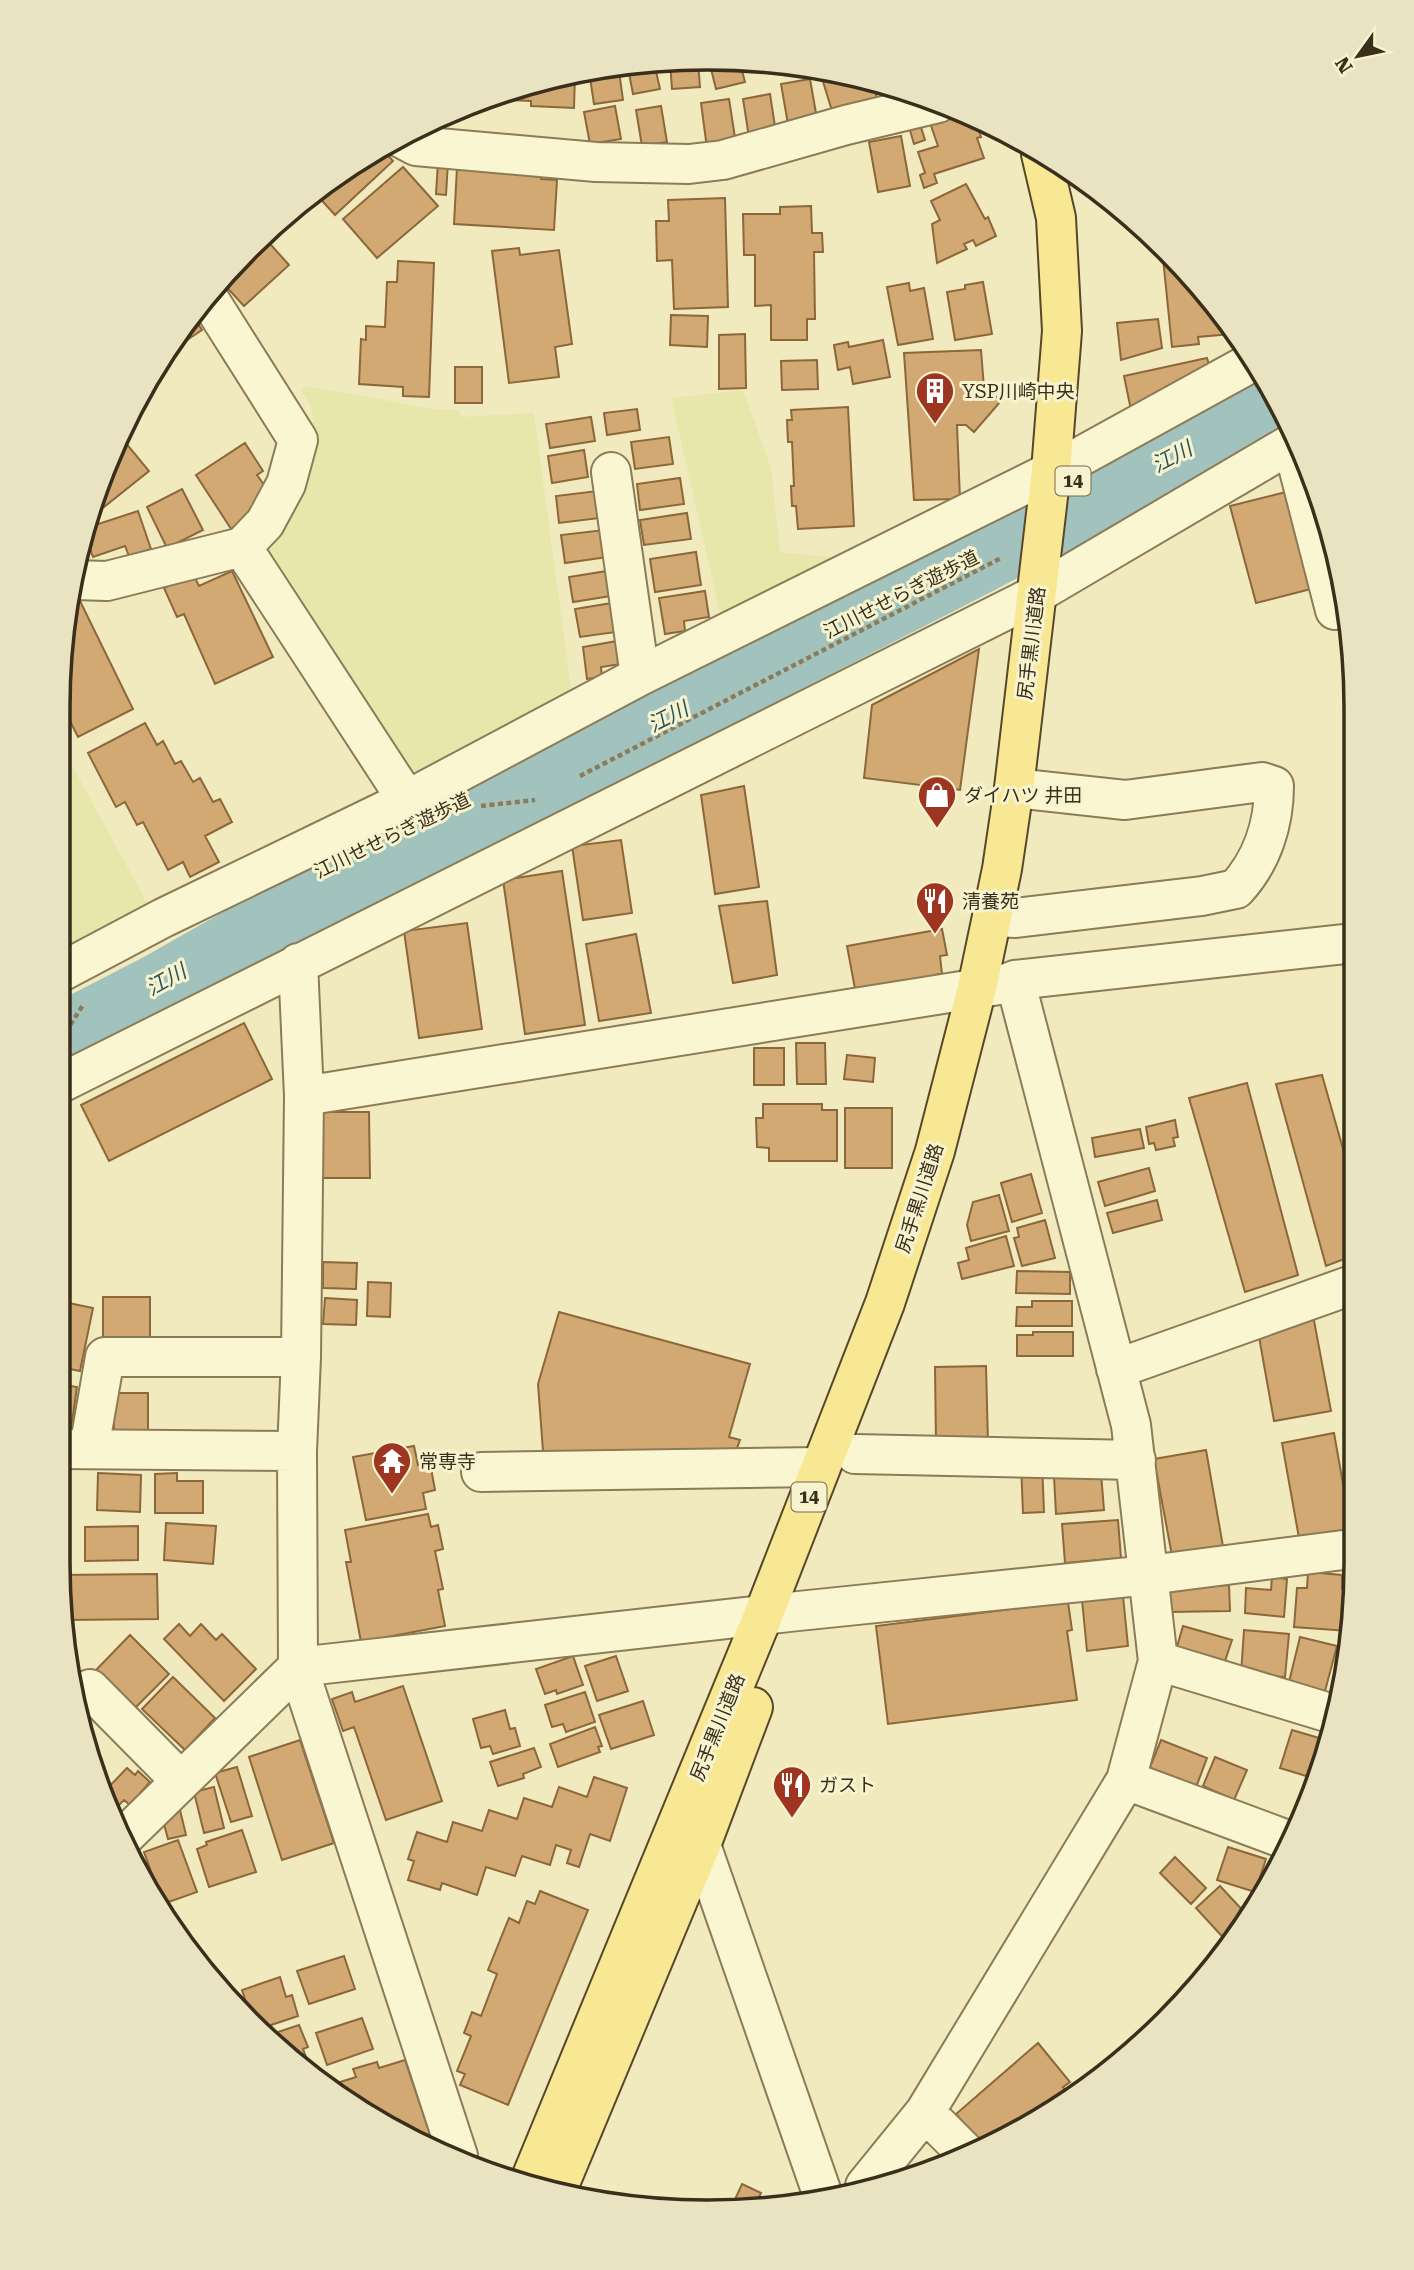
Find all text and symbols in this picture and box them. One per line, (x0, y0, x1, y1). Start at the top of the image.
north arrow (1323, 21, 1393, 91)
text: N (1330, 52, 1358, 77)
building icon: YSP川崎中央 (914, 370, 956, 425)
place label: YSP川崎中央 (962, 380, 1075, 403)
water label: 江川 (1148, 436, 1198, 477)
road number: 14 (1056, 466, 1090, 495)
street label: 江川せせらぎ遊歩道 (820, 545, 983, 644)
street label: 尻手黒川道路 (1013, 585, 1050, 701)
water label: 江川 (644, 696, 694, 737)
shop icon: ダイハツ 井田 (916, 774, 958, 829)
place label: ダイハツ 井田 (964, 784, 1082, 807)
street label: 江川せせらぎ遊歩道 (310, 788, 474, 883)
restaurant icon: 清養苑 (914, 880, 956, 935)
place label: 清養苑 (962, 890, 1019, 913)
water label: 江川 (142, 958, 192, 1001)
street label: 尻手黒川道路 (891, 1140, 948, 1256)
temple icon: 常専寺 (371, 1440, 413, 1495)
place label: 常専寺 (419, 1450, 476, 1473)
road number: 14 (792, 1482, 826, 1512)
street label: 尻手黒川道路 (685, 1670, 749, 1784)
restaurant icon: ガスト (771, 1764, 813, 1819)
place label: ガスト (819, 1774, 876, 1797)

